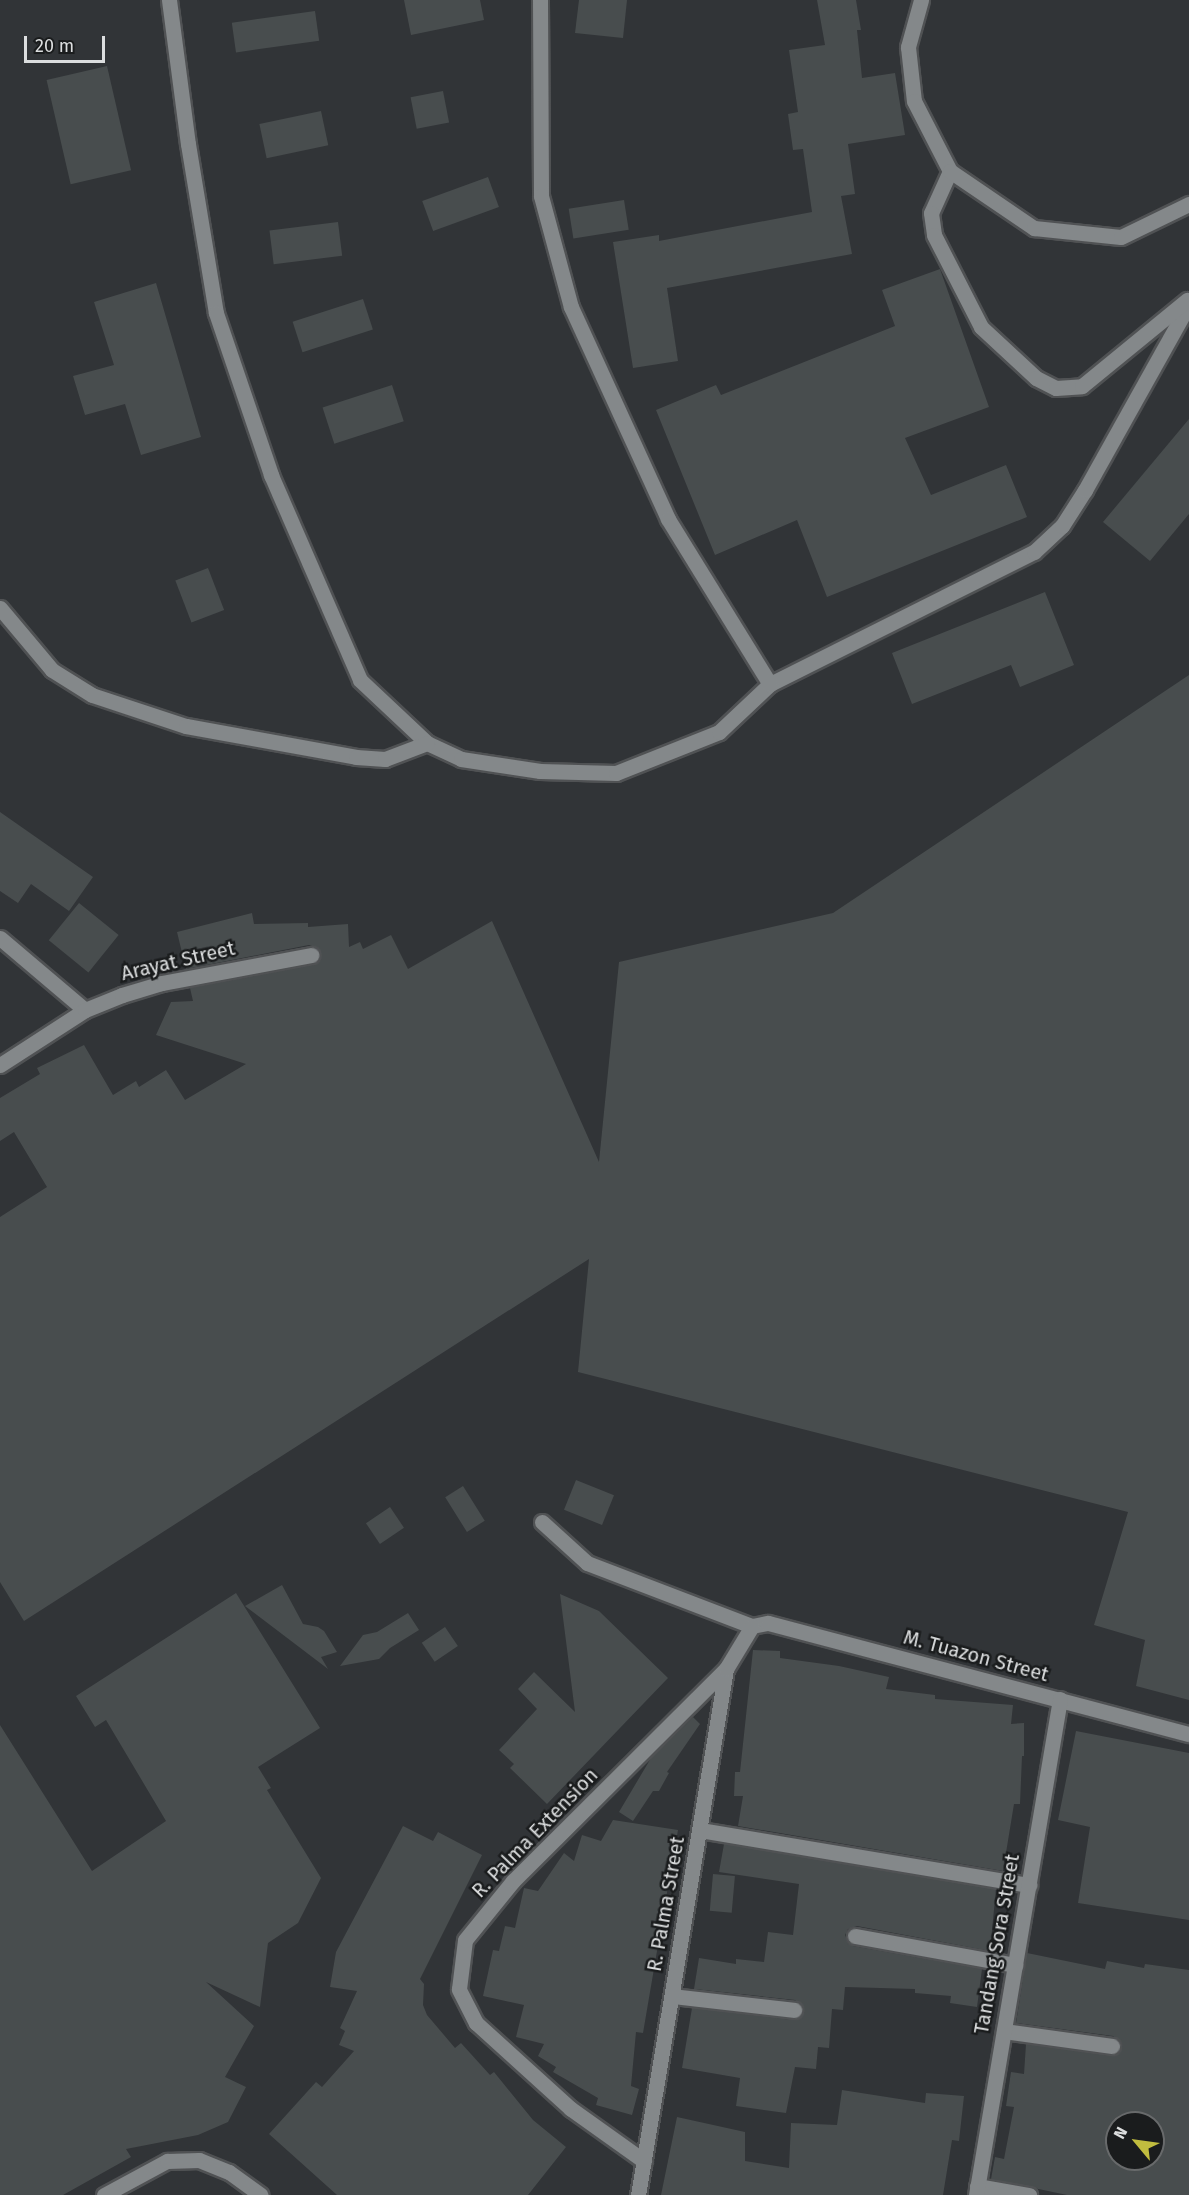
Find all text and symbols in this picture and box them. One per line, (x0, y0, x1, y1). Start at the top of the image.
scale bar (27, 24, 108, 62)
text: 20 m (35, 35, 74, 57)
street label: Arayat Street (119, 936, 237, 986)
street label: M. Tuazon Street (901, 1625, 1051, 1687)
street label: R. Palma Extension (467, 1763, 603, 1903)
street label: R. Palma Street (642, 1835, 690, 1973)
street label: Tandang Sora Street (969, 1852, 1025, 2036)
north arrow (1105, 2111, 1165, 2171)
text: N (1110, 2124, 1131, 2142)

